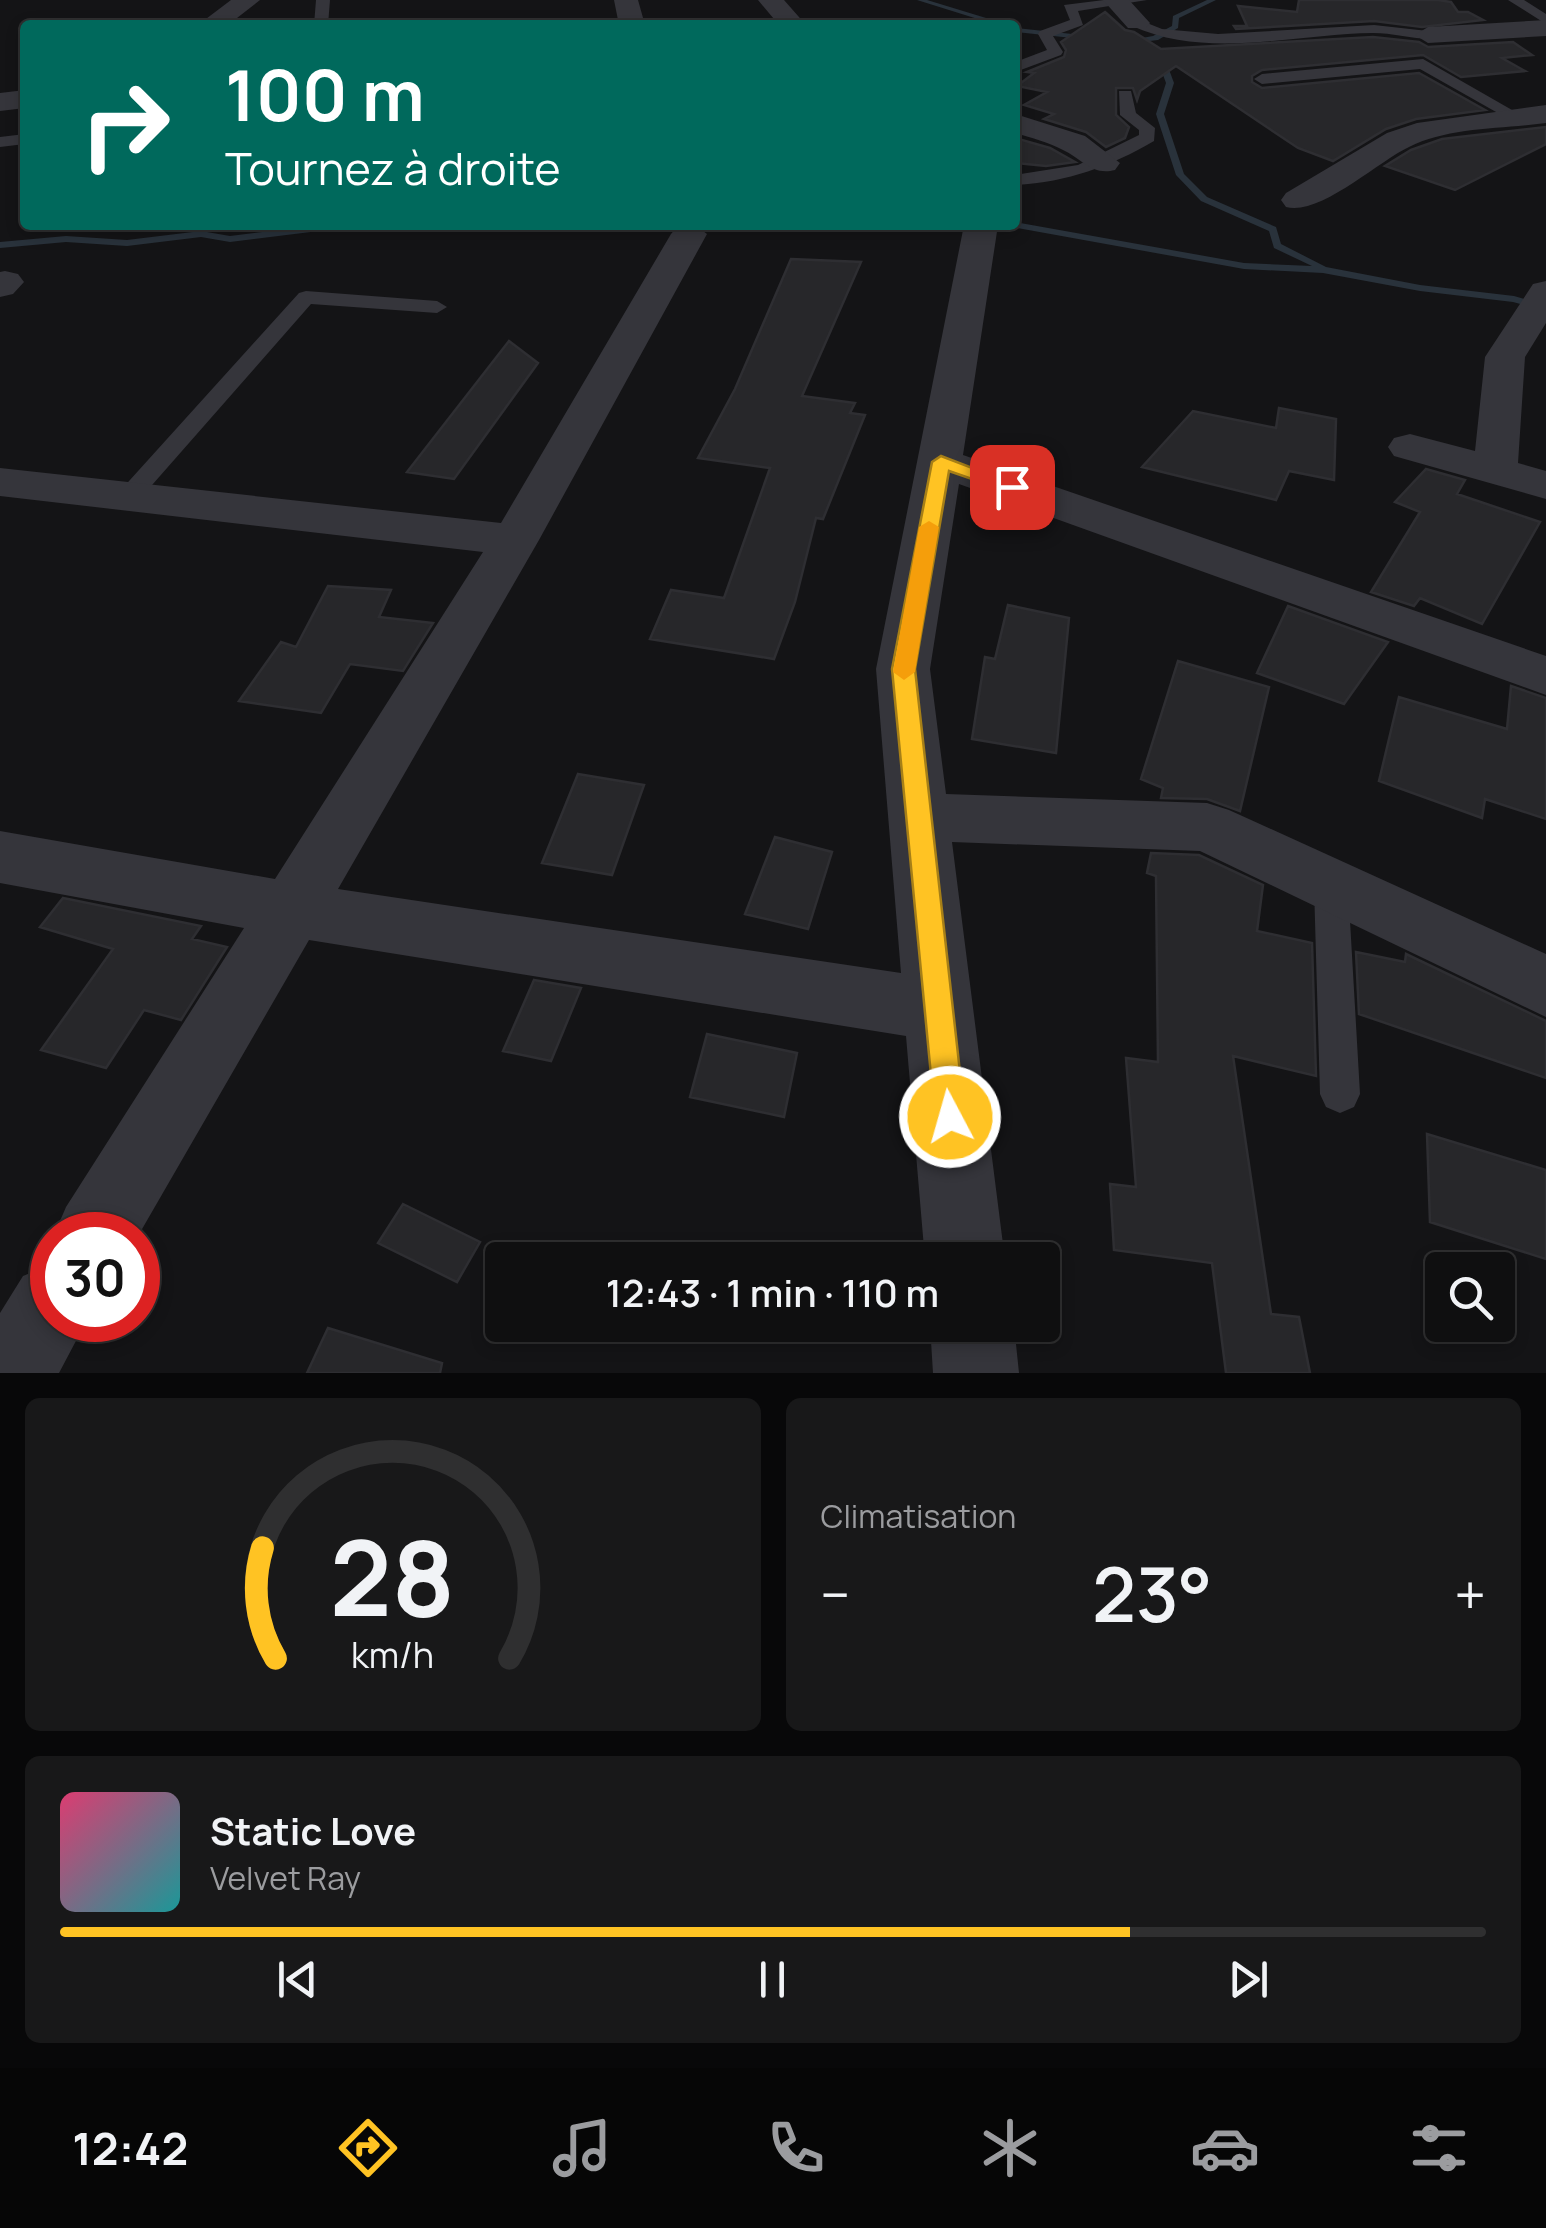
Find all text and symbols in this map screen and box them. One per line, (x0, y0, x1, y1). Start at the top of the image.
text: 100 m (225, 46, 425, 142)
icon: right (60, 60, 190, 190)
text: Tournez à droite (225, 137, 561, 199)
pin (970, 445, 1055, 530)
icon: arrive (985, 460, 1040, 515)
position arrow (898, 1065, 1002, 1169)
speed limit sign: 30 (30, 1212, 160, 1342)
map controls (1425, 1252, 1515, 1342)
button: search (1425, 1252, 1515, 1342)
text: 12:43 · 1 min · 110 m (606, 1266, 939, 1318)
text: Climatisation (821, 1494, 1016, 1538)
text: 28 (330, 1505, 456, 1647)
text: 23° (1092, 1542, 1213, 1645)
text: − (821, 1556, 850, 1632)
text: + (1454, 1556, 1486, 1632)
text: km/h (351, 1630, 434, 1679)
text: Static Love (210, 1804, 416, 1856)
text: Velvet Ray (210, 1856, 361, 1900)
icon: previous (270, 1952, 325, 2007)
icon: pause (745, 1952, 800, 2007)
icon: next (1221, 1952, 1276, 2007)
icon: directions (333, 2113, 403, 2183)
icon: music (547, 2113, 617, 2183)
icon: phone (761, 2113, 831, 2183)
icon: climate (975, 2113, 1045, 2183)
icon: car (1190, 2113, 1260, 2183)
icon: filters (1404, 2113, 1474, 2183)
text: 12:42 (72, 2117, 188, 2179)

